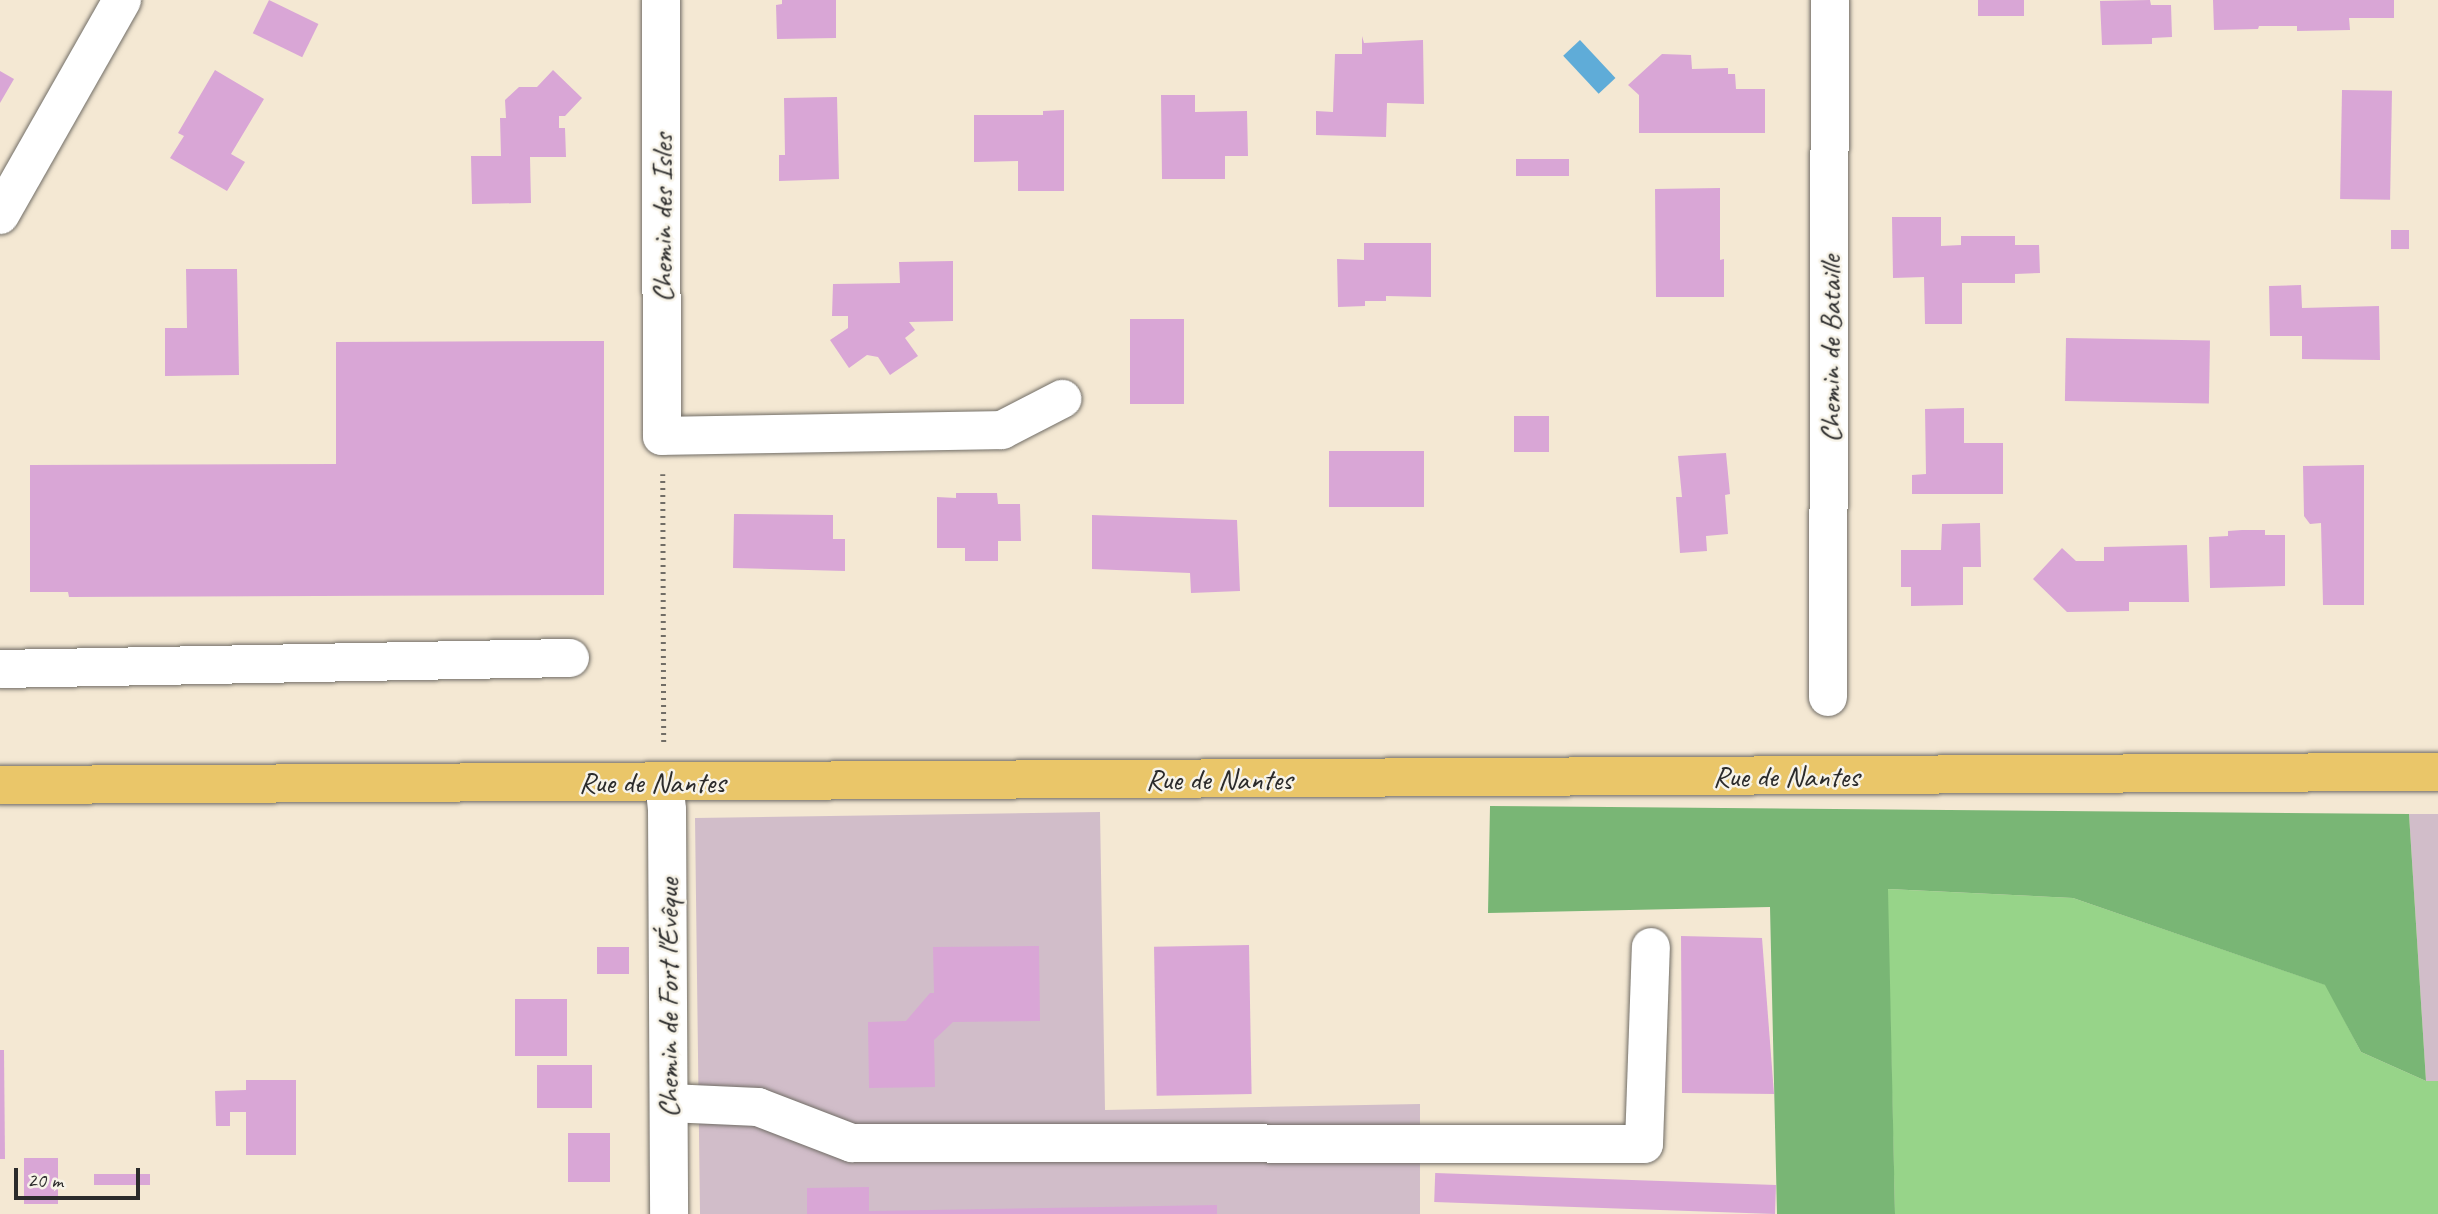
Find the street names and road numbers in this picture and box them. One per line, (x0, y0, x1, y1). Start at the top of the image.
street label: Chemin des Isles (644, 134, 680, 302)
street label: Chemin de Bataille (1812, 255, 1848, 443)
street label: Rue de Nantes (1713, 758, 1859, 794)
street label: Rue de Nantes (1146, 761, 1292, 797)
street label: Rue de Nantes (579, 764, 725, 800)
street label: Chemin de Fort l'Évêque (650, 878, 686, 1118)

